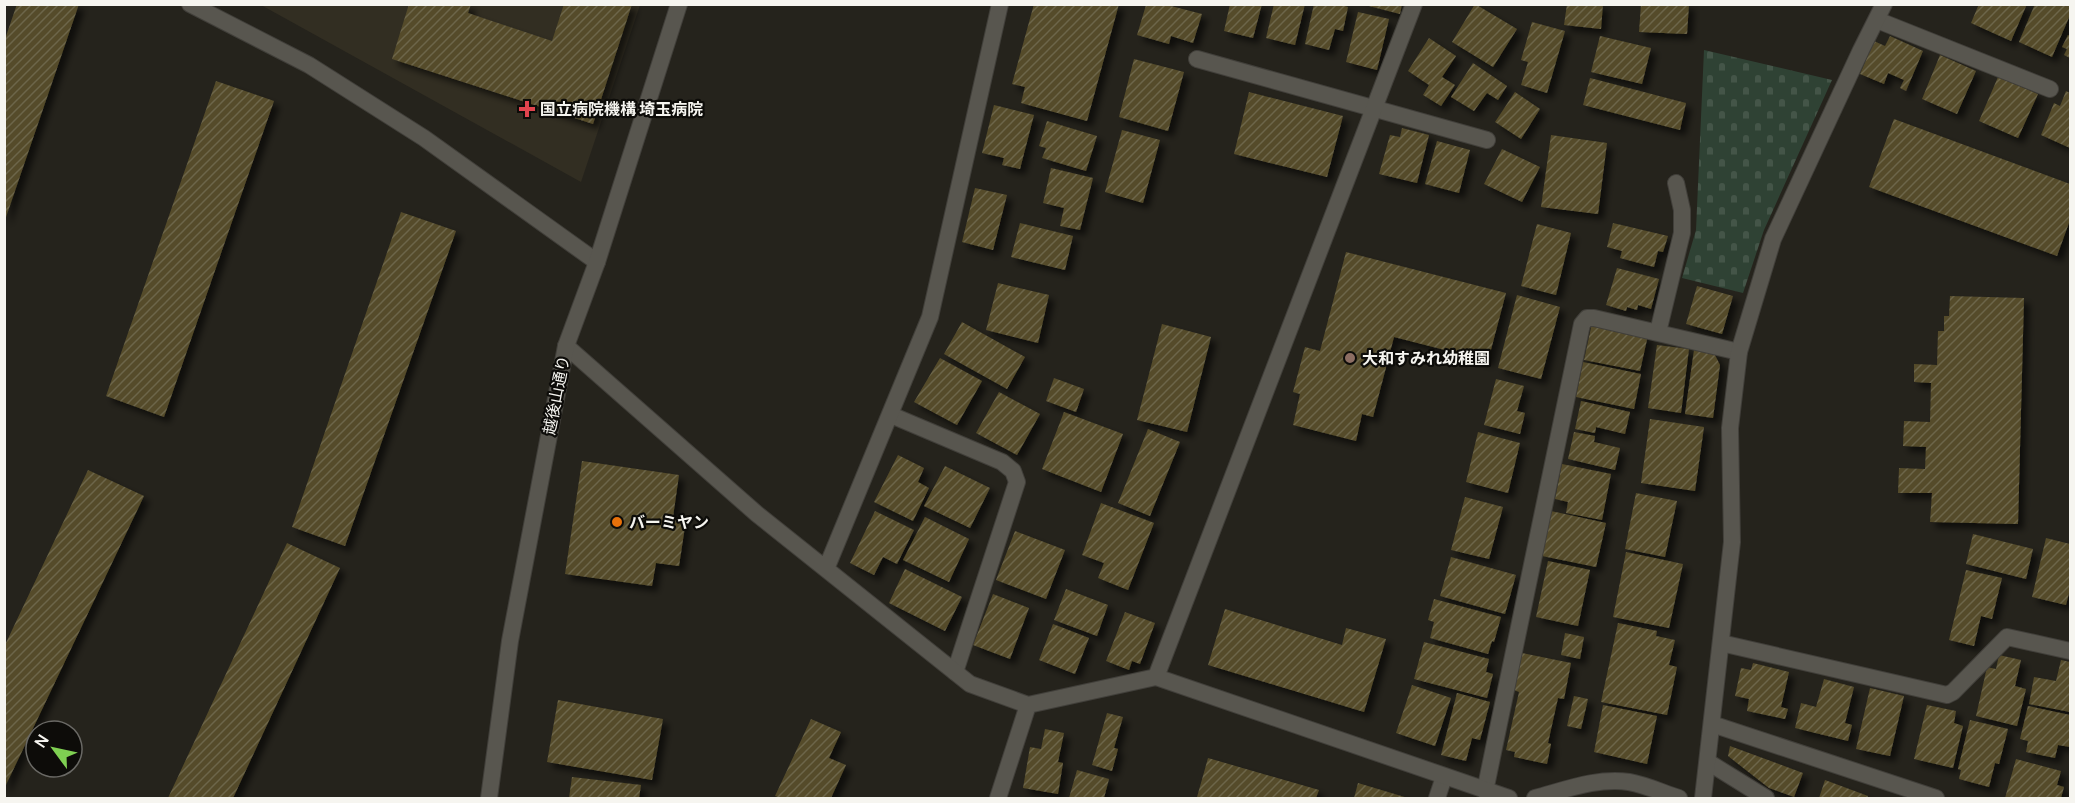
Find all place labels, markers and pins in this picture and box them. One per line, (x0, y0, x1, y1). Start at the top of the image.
place label: 国立病院機構 埼玉病院 (540, 98, 703, 120)
marker: 国立病院機構 埼玉病院 (518, 100, 536, 118)
place label: 大和すみれ幼稚園 (1362, 347, 1490, 369)
marker: 大和すみれ幼稚園 (1343, 351, 1357, 365)
place label: バーミヤン (629, 511, 709, 533)
marker: バーミヤン (610, 515, 624, 529)

